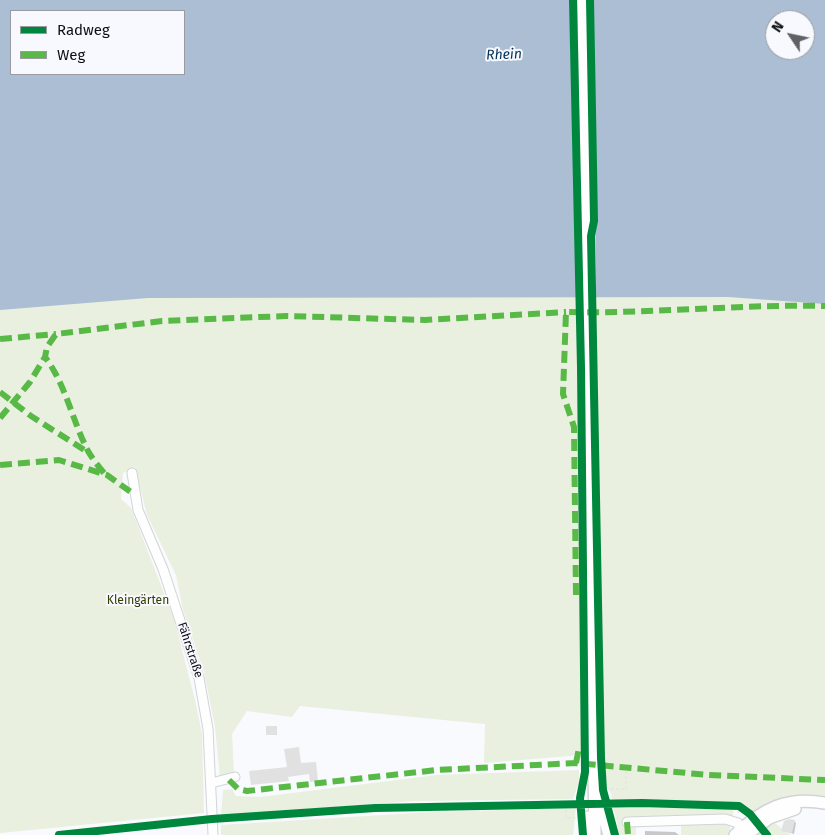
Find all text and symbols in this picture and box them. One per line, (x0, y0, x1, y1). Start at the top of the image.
legend (10, 10, 185, 75)
north arrow (765, 10, 815, 60)
text: N (768, 18, 788, 36)
text: Radweg (57, 21, 110, 39)
text: Weg (57, 46, 85, 64)
water label: Rhein (486, 46, 522, 64)
park label: Kleingärten (107, 594, 169, 608)
street label: Fährstraße (174, 620, 206, 680)

